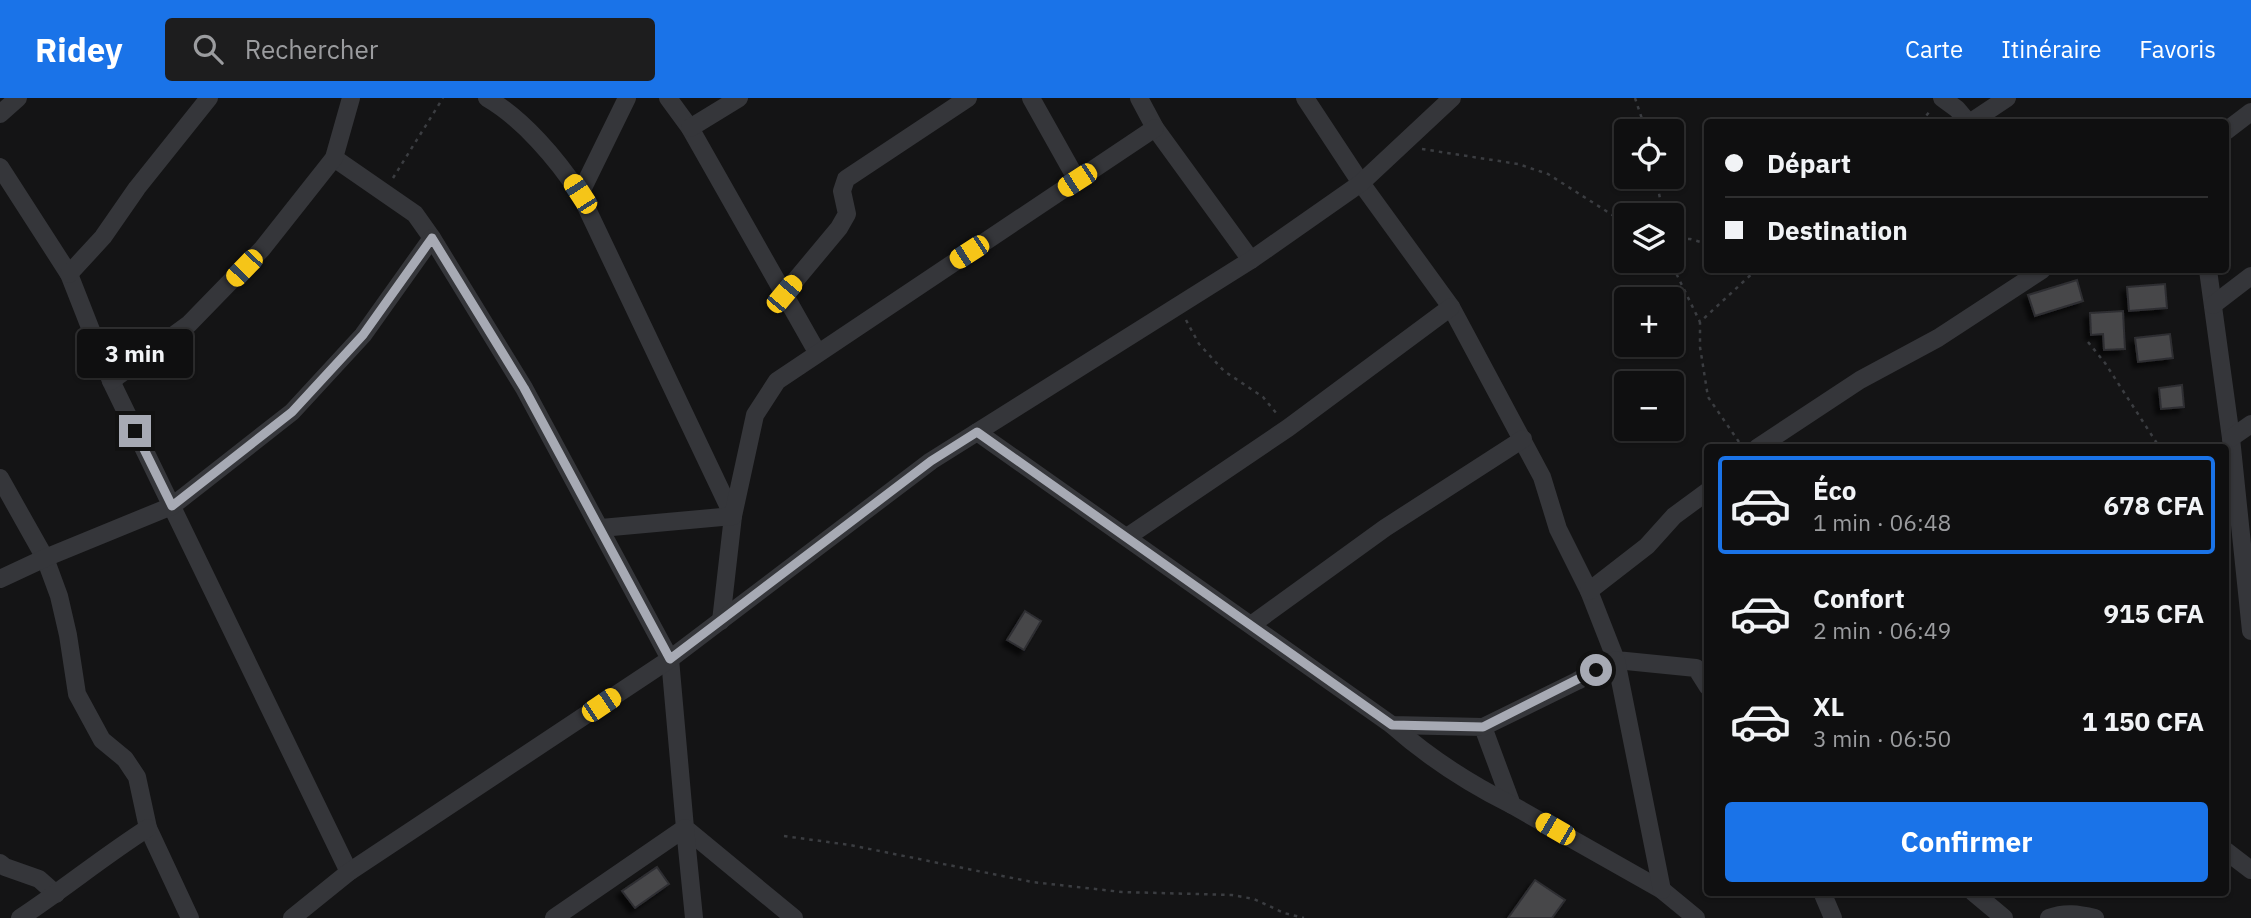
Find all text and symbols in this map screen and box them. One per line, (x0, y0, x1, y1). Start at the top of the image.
search box (165, 18, 655, 81)
text: Ridey (35, 28, 123, 71)
icon: search (189, 30, 227, 68)
text: Rechercher (245, 32, 378, 66)
text: Carte (1905, 33, 1963, 65)
text: Itinéraire (2001, 33, 2101, 65)
text: Favoris (2139, 33, 2216, 65)
map controls (1614, 119, 1684, 441)
button: locate (1614, 119, 1684, 189)
text: Départ (1767, 146, 1851, 180)
car (1054, 160, 1101, 200)
car (560, 171, 601, 217)
button: layers (1614, 203, 1684, 273)
text: Destination (1767, 213, 1908, 247)
car (946, 232, 993, 272)
car (222, 246, 267, 290)
car (763, 271, 806, 317)
button: + (1614, 287, 1684, 357)
callout: 3 min (77, 330, 193, 378)
text: 3 min (105, 338, 165, 368)
button: − (1614, 371, 1684, 441)
route end (119, 415, 151, 447)
text: Éco (1813, 473, 1857, 507)
icon: car (1729, 474, 1792, 537)
text: 678 CFA (2103, 488, 2204, 522)
text: 1 min · 06:48 (1813, 507, 1951, 537)
text: Confort (1813, 581, 1905, 615)
icon: car (1729, 582, 1792, 645)
text: 915 CFA (2103, 596, 2204, 630)
text: 2 min · 06:49 (1813, 615, 1951, 645)
route start (1580, 654, 1612, 686)
car (578, 685, 625, 725)
text: XL (1813, 689, 1844, 723)
icon: car (1729, 690, 1792, 753)
text: 1 150 CFA (2082, 704, 2204, 738)
text: 3 min · 06:50 (1813, 723, 1951, 753)
button: Confirmer (1725, 802, 2208, 882)
car (1532, 809, 1579, 849)

